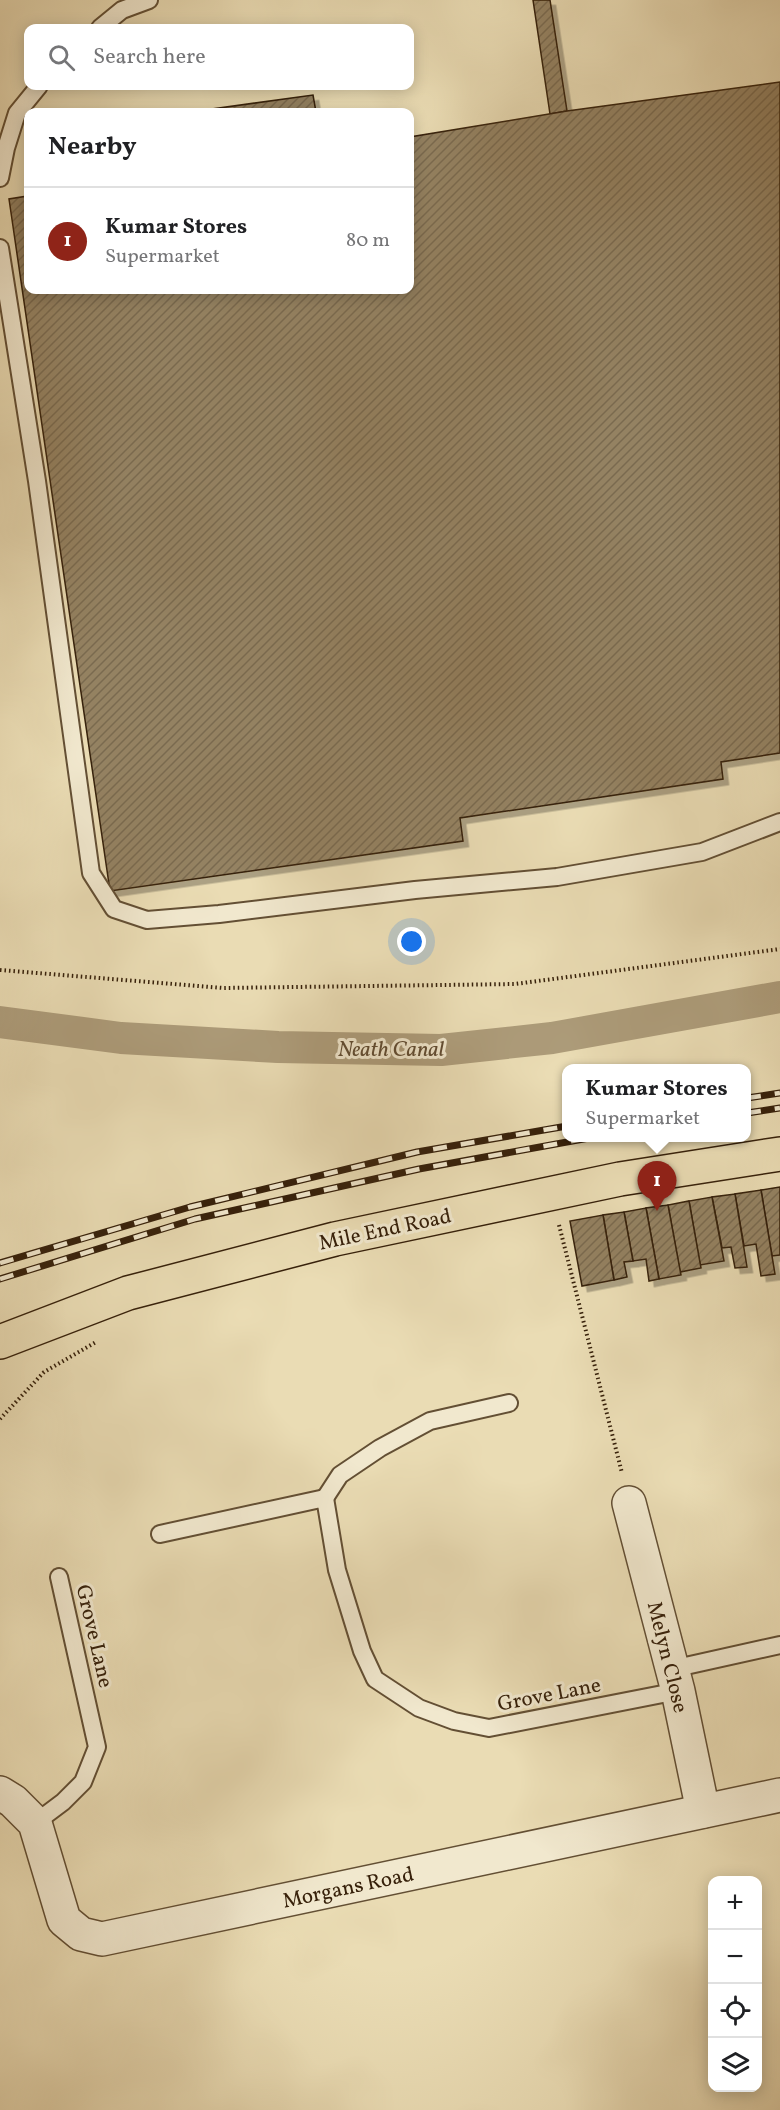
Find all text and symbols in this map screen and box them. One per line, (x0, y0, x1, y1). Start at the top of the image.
search box (24, 24, 414, 90)
icon: search (45, 41, 78, 74)
text: Search here (93, 42, 206, 73)
text: Nearby (48, 129, 137, 165)
text: Kumar Stores (105, 212, 247, 243)
text: 1 (63, 227, 72, 255)
text: 80 m (346, 227, 390, 255)
text: Supermarket (105, 243, 220, 271)
your location (397, 927, 426, 956)
water label: Neath Canal (338, 1035, 445, 1066)
popup (562, 1064, 751, 1142)
text: Kumar Stores (585, 1074, 728, 1105)
text: Supermarket (585, 1105, 700, 1133)
pin: 1 (638, 1162, 676, 1211)
street label: Mile End Road (316, 1202, 454, 1259)
street label: Grove Lane (68, 1582, 119, 1691)
street label: Melyn Close (639, 1599, 694, 1716)
street label: Grove Lane (495, 1671, 604, 1720)
street label: Morgans Road (280, 1860, 417, 1917)
map controls (708, 1876, 762, 2092)
button: + (708, 1876, 762, 1930)
button: − (708, 1930, 762, 1984)
button: locate (708, 1984, 762, 2038)
button: layers (708, 2038, 762, 2092)

